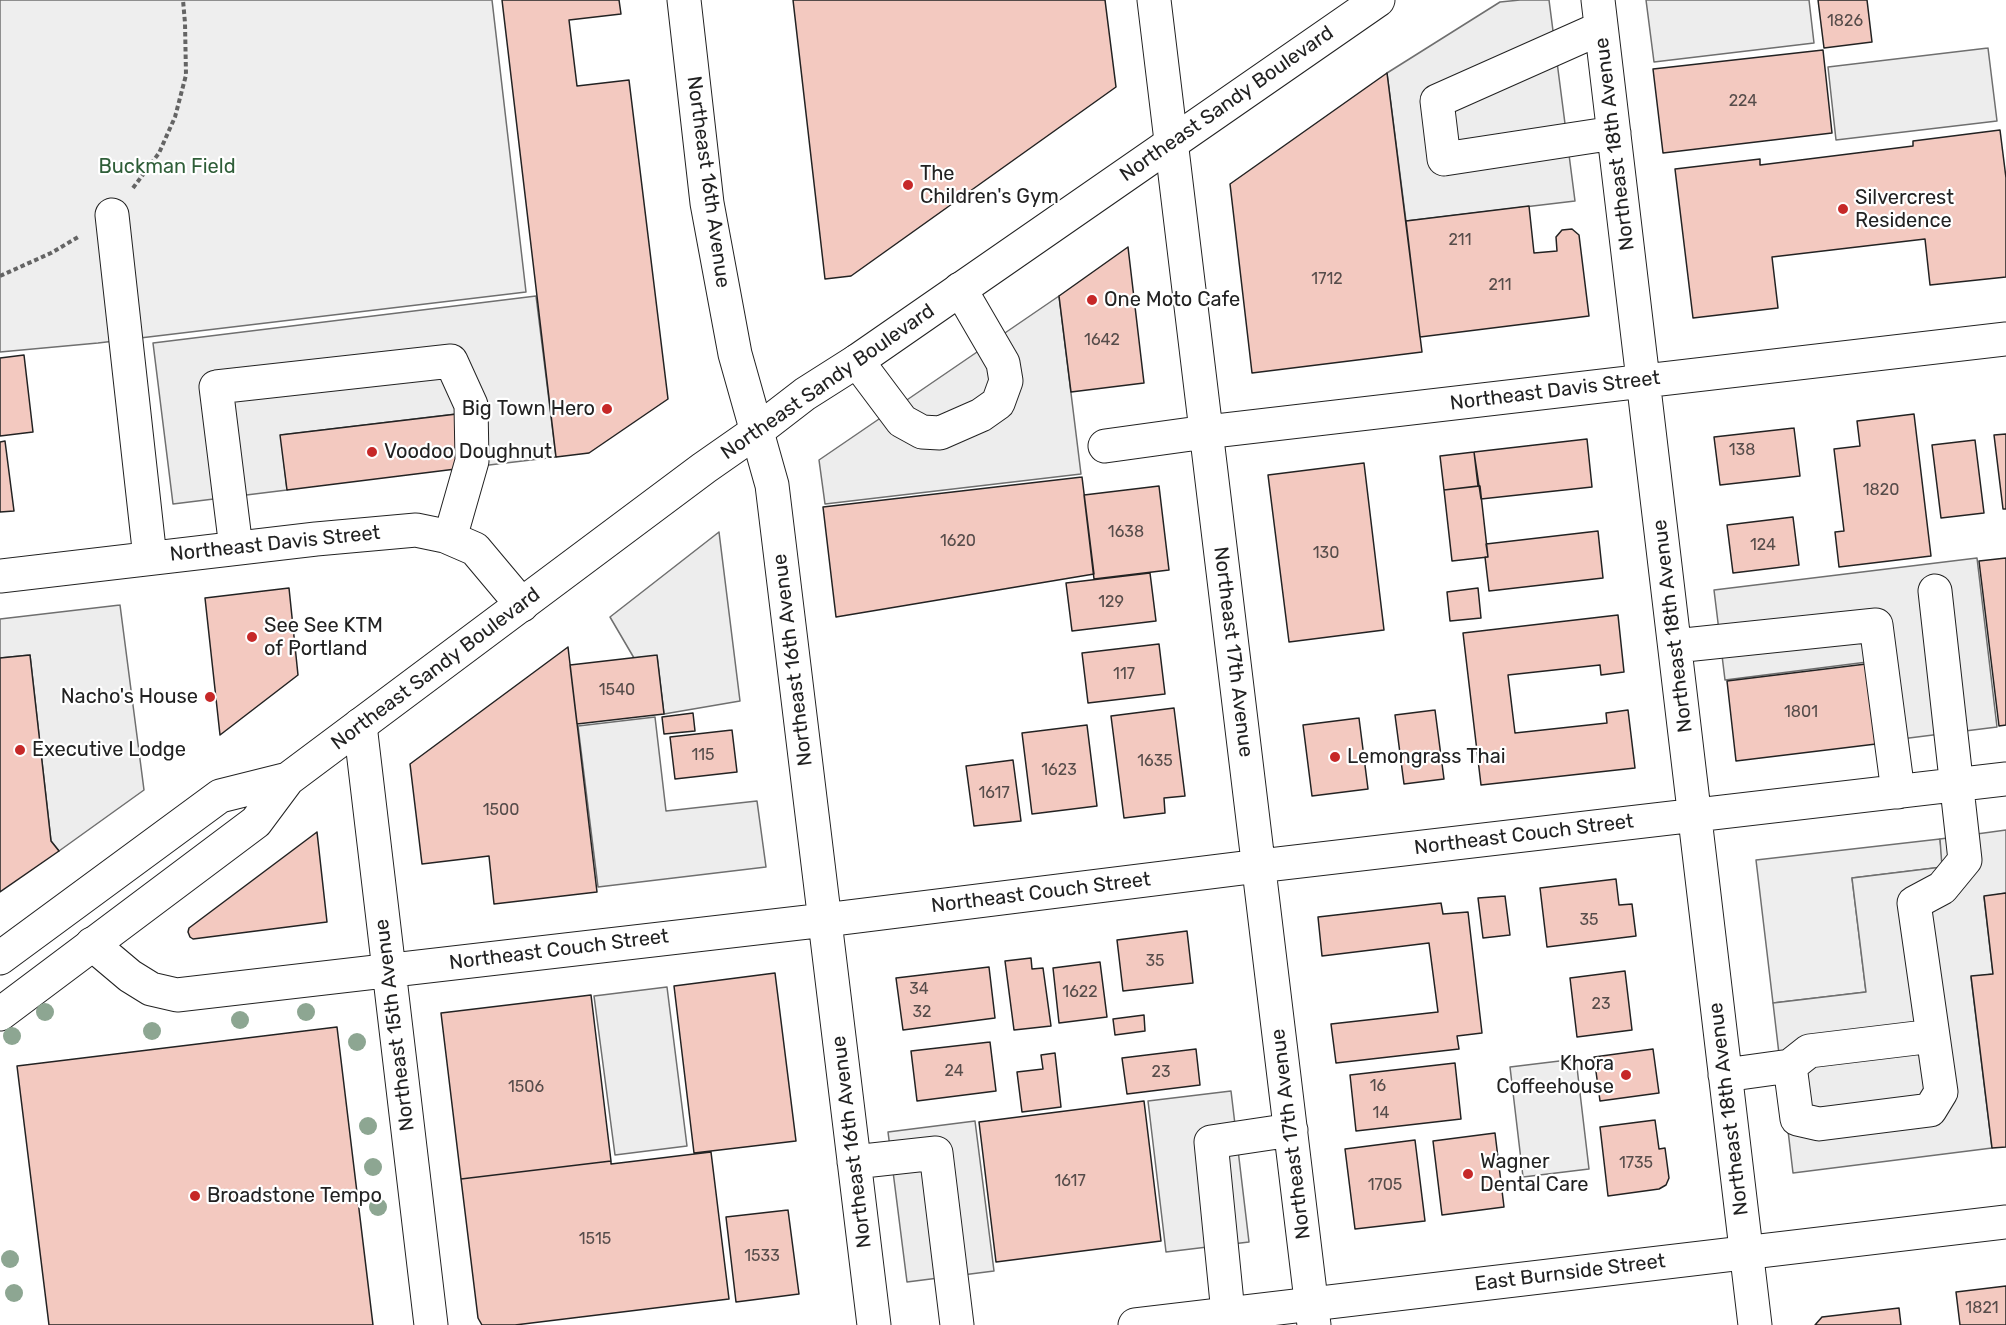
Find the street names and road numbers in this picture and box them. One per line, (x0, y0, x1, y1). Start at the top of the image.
street label: Northeast Sandy Boulevard (1116, 21, 1338, 187)
street label: Northeast 18th Avenue (1590, 36, 1640, 252)
street label: Northeast 16th Avenue (681, 75, 735, 289)
street label: Northeast Sandy Boulevard (717, 299, 939, 465)
street label: Northeast Davis Street (1449, 366, 1661, 416)
street label: Northeast 18th Avenue (1648, 518, 1698, 734)
street label: Northeast Davis Street (169, 521, 381, 567)
street label: Northeast 17th Avenue (1208, 545, 1258, 759)
street label: Northeast 16th Avenue (768, 552, 818, 768)
street label: Northeast Sandy Boulevard (327, 583, 545, 755)
street label: Northeast Couch Street (1413, 810, 1635, 860)
street label: Northeast Couch Street (930, 868, 1152, 918)
street label: Northeast 15th Avenue (370, 918, 420, 1132)
street label: Northeast Couch Street (448, 925, 670, 975)
street label: Northeast 18th Avenue (1704, 1001, 1754, 1217)
street label: Northeast 17th Avenue (1266, 1027, 1316, 1241)
street label: Northeast 16th Avenue (827, 1034, 877, 1250)
street label: East Burnside Street (1473, 1249, 1667, 1297)

